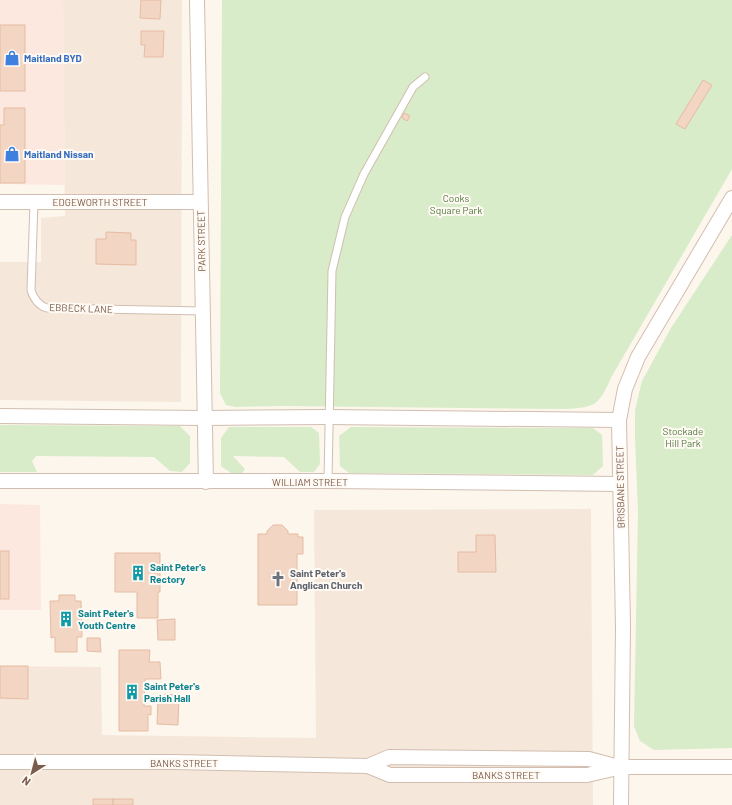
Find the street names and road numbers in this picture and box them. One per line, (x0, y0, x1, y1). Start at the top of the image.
street label: EDGEWORTH STREET (53, 196, 148, 208)
street label: PARK STREET (194, 210, 208, 272)
street label: EBBECK LANE (49, 301, 113, 315)
street label: BRISBANE STREET (613, 445, 627, 529)
street label: WILLIAM STREET (272, 476, 348, 488)
street label: BANKS STREET (150, 757, 218, 769)
street label: BANKS STREET (472, 769, 540, 781)

